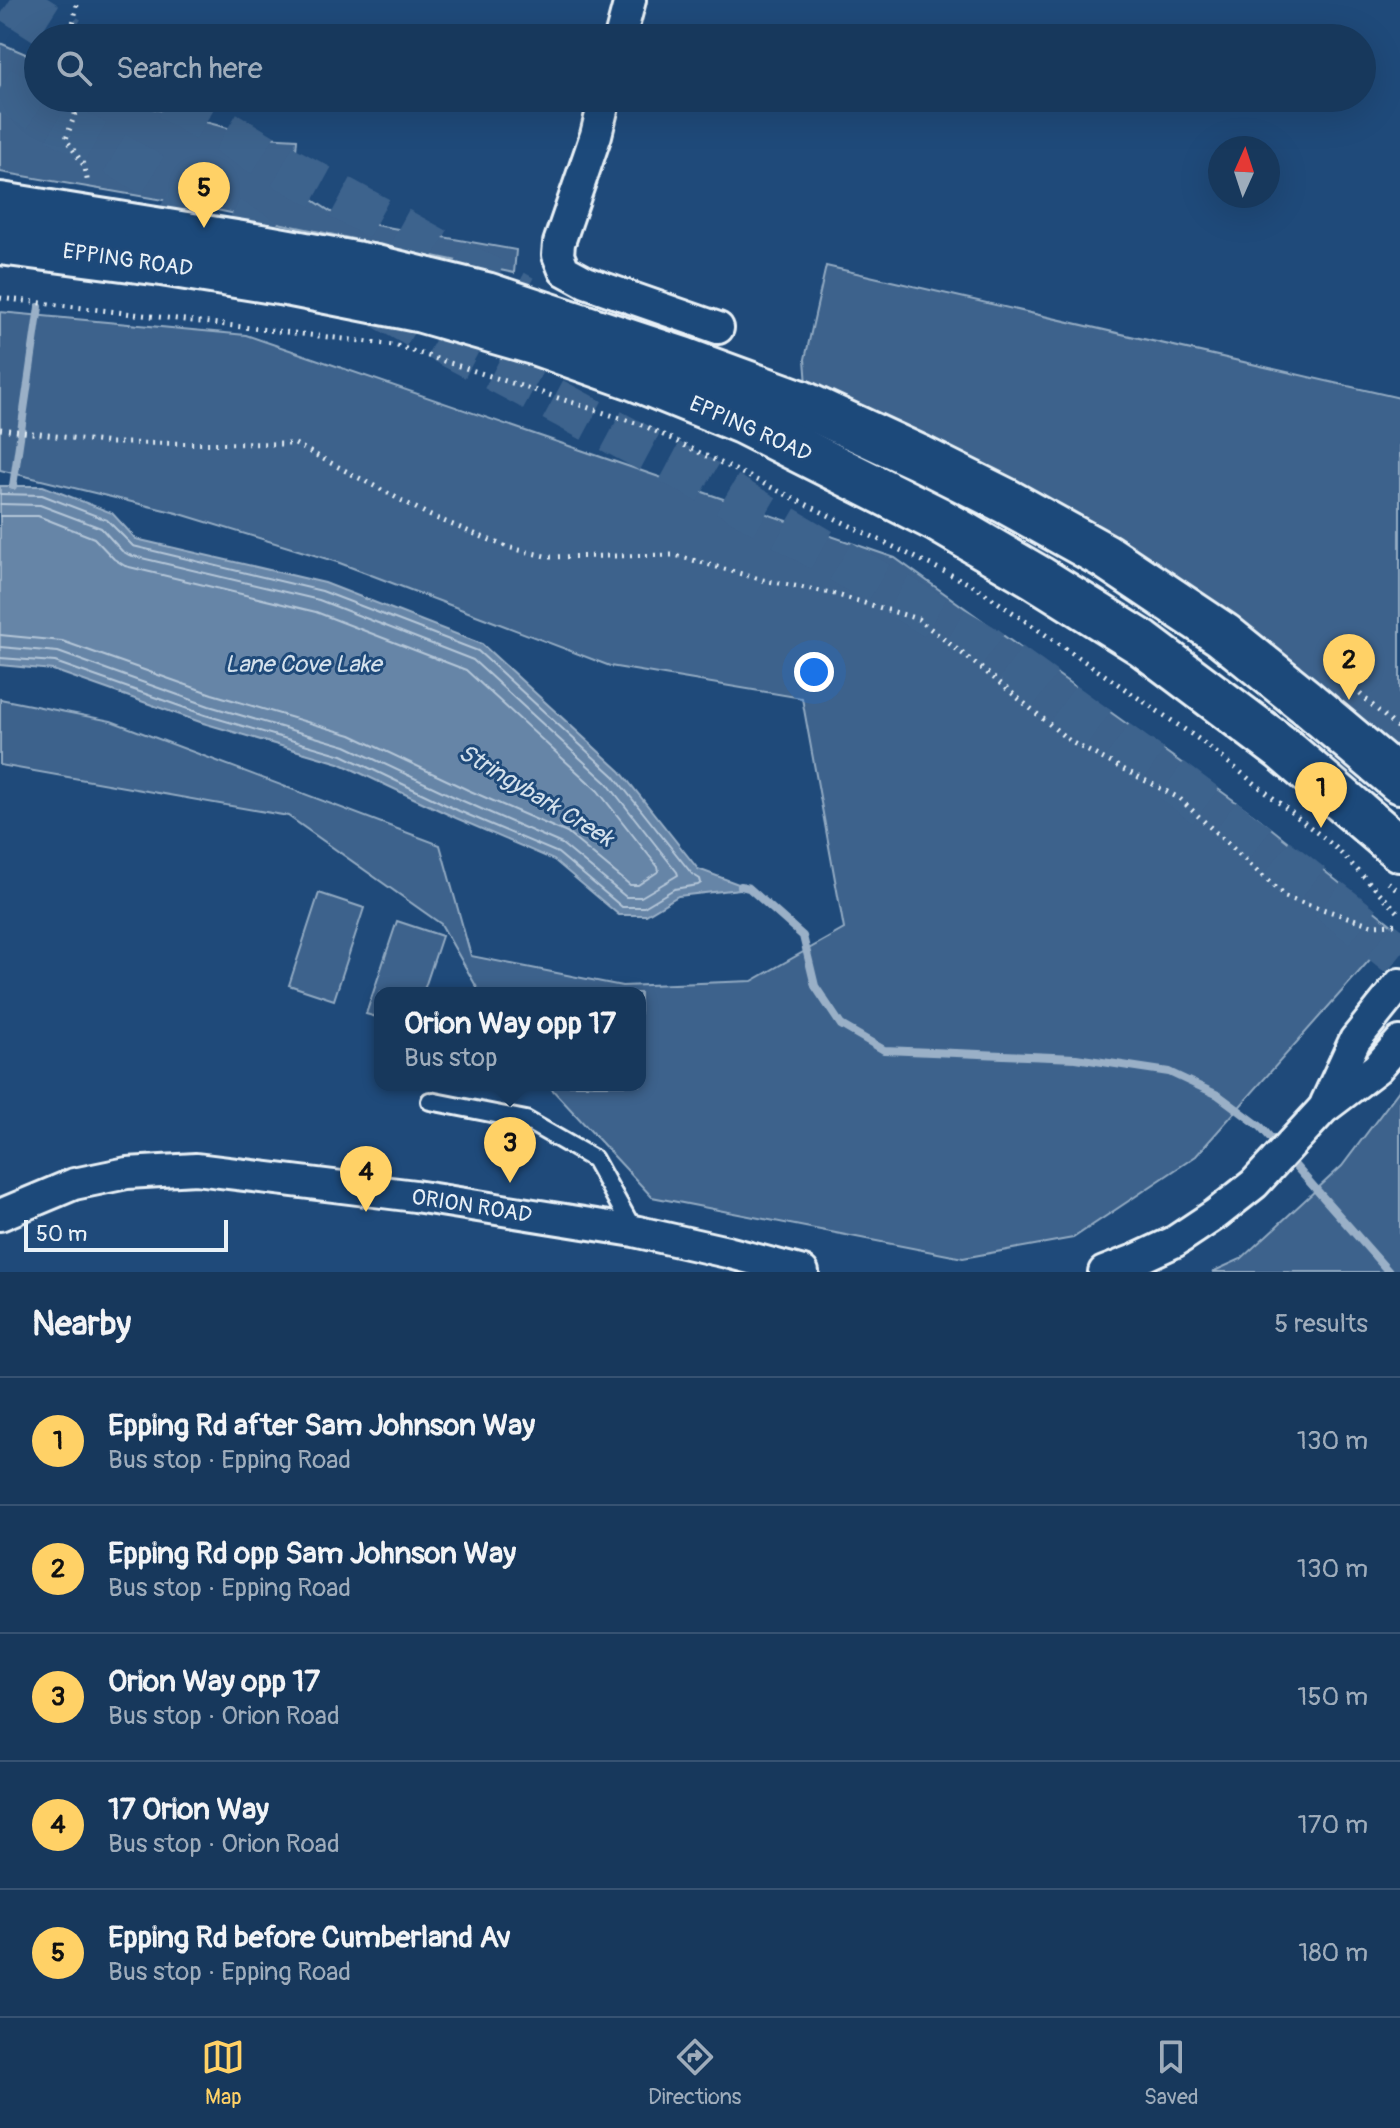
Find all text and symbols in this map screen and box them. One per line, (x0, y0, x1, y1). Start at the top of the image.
search box (24, 24, 1376, 112)
icon: search (52, 46, 96, 90)
text: Search here (116, 50, 263, 87)
north arrow (1208, 136, 1280, 208)
pin: 5 (178, 162, 230, 228)
street label: EPPING ROAD (61, 237, 195, 283)
street label: EPPING ROAD (685, 389, 816, 468)
pin: 2 (1323, 634, 1375, 700)
water label: Lane Cove Lake (225, 650, 384, 679)
your location (794, 652, 834, 692)
water label: Stringybark Creek (453, 738, 620, 854)
pin: 1 (1295, 762, 1347, 828)
popup (374, 987, 646, 1091)
text: Orion Way opp 17 (404, 1005, 616, 1042)
text: Bus stop (404, 1042, 498, 1074)
pin: 3 (484, 1117, 536, 1183)
pin: 4 (340, 1146, 392, 1212)
street label: ORION ROAD (410, 1183, 534, 1229)
scale bar (24, 1216, 228, 1252)
text: 50 m (36, 1220, 87, 1248)
text: Nearby (32, 1303, 131, 1346)
text: 5 results (1274, 1308, 1368, 1340)
text: Epping Rd after Sam Johnson Way (108, 1407, 535, 1444)
text: 1 (53, 1425, 63, 1457)
text: 130 m (1297, 1425, 1368, 1457)
text: Bus stop · Epping Road (108, 1444, 351, 1476)
text: Epping Rd opp Sam Johnson Way (108, 1535, 516, 1572)
text: 2 (51, 1553, 65, 1585)
text: 130 m (1297, 1553, 1368, 1585)
text: Bus stop · Epping Road (108, 1572, 351, 1604)
text: Orion Way opp 17 (108, 1663, 320, 1700)
text: 3 (51, 1681, 65, 1713)
text: 150 m (1297, 1681, 1368, 1713)
text: Bus stop · Orion Road (108, 1700, 340, 1732)
text: 17 Orion Way (108, 1791, 269, 1828)
text: 4 (50, 1809, 66, 1841)
text: 170 m (1298, 1809, 1368, 1841)
text: Bus stop · Orion Road (108, 1828, 340, 1860)
text: Epping Rd before Cumberland Av (108, 1919, 511, 1956)
text: 5 (51, 1937, 65, 1969)
text: 180 m (1298, 1937, 1368, 1969)
text: Bus stop · Epping Road (108, 1956, 351, 1988)
tab: Map (201, 2035, 245, 2111)
tab: Directions (648, 2035, 741, 2111)
tab: Saved (1144, 2035, 1199, 2111)

